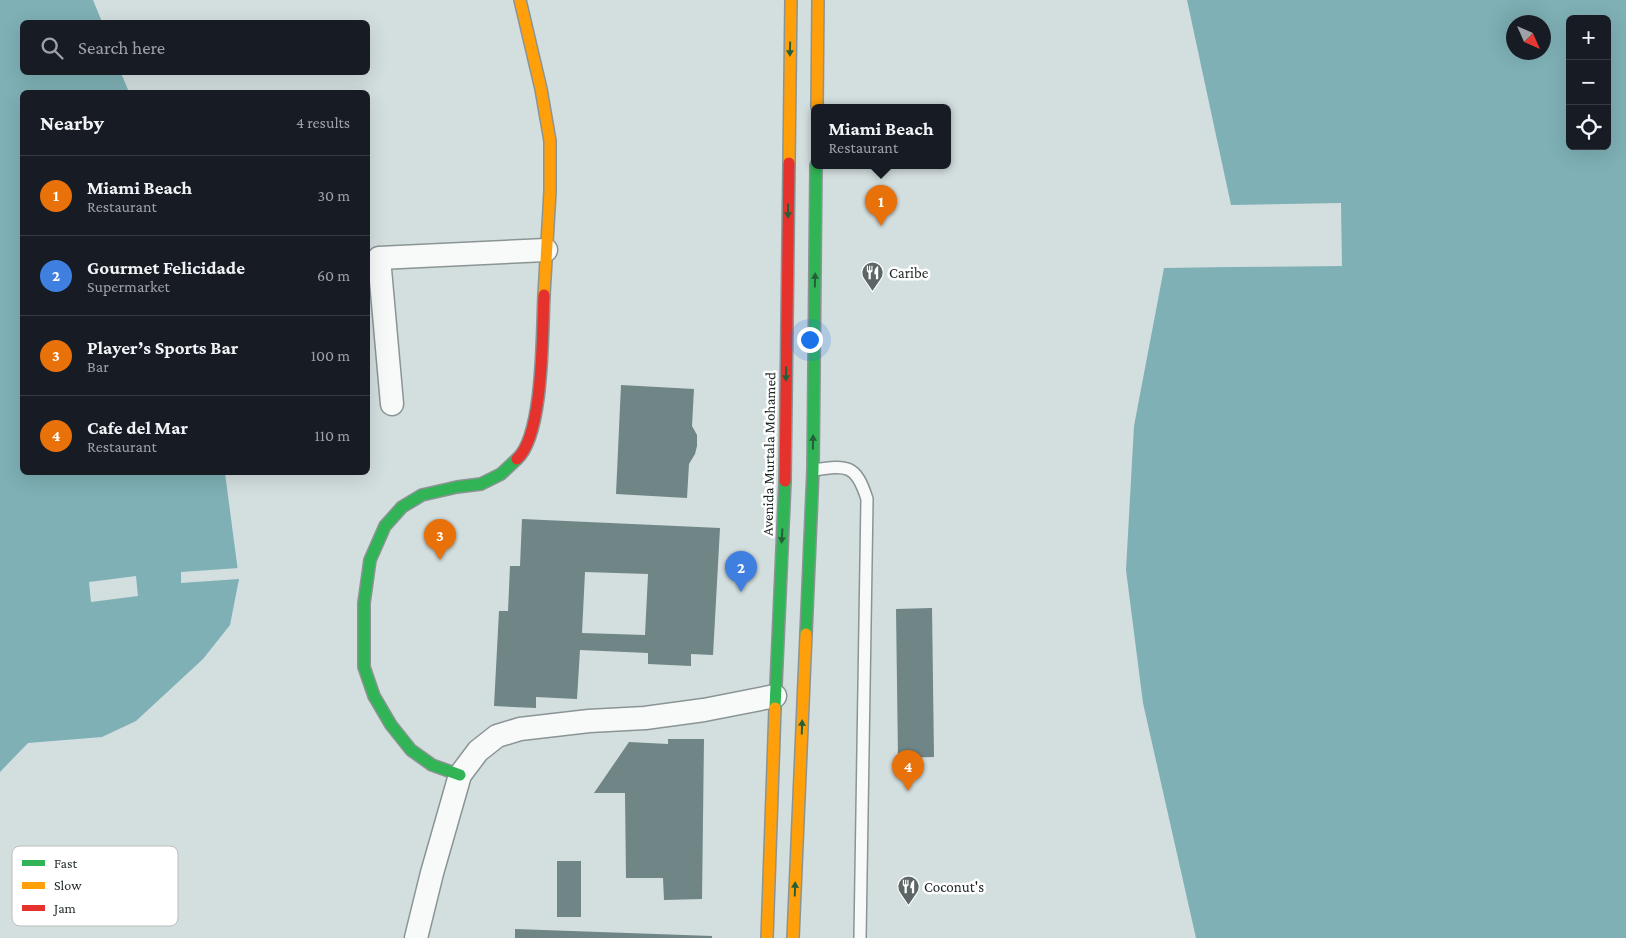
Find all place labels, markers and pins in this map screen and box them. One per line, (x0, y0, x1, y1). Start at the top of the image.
pin: 1 (865, 185, 897, 226)
restaurant icon: Caribe (861, 261, 885, 292)
place label: Caribe (889, 265, 929, 281)
pin: 3 (424, 519, 456, 560)
pin: 2 (725, 551, 757, 592)
pin: 4 (892, 750, 924, 791)
restaurant icon: Coconut's (896, 875, 920, 906)
place label: Coconut's (924, 879, 984, 895)

